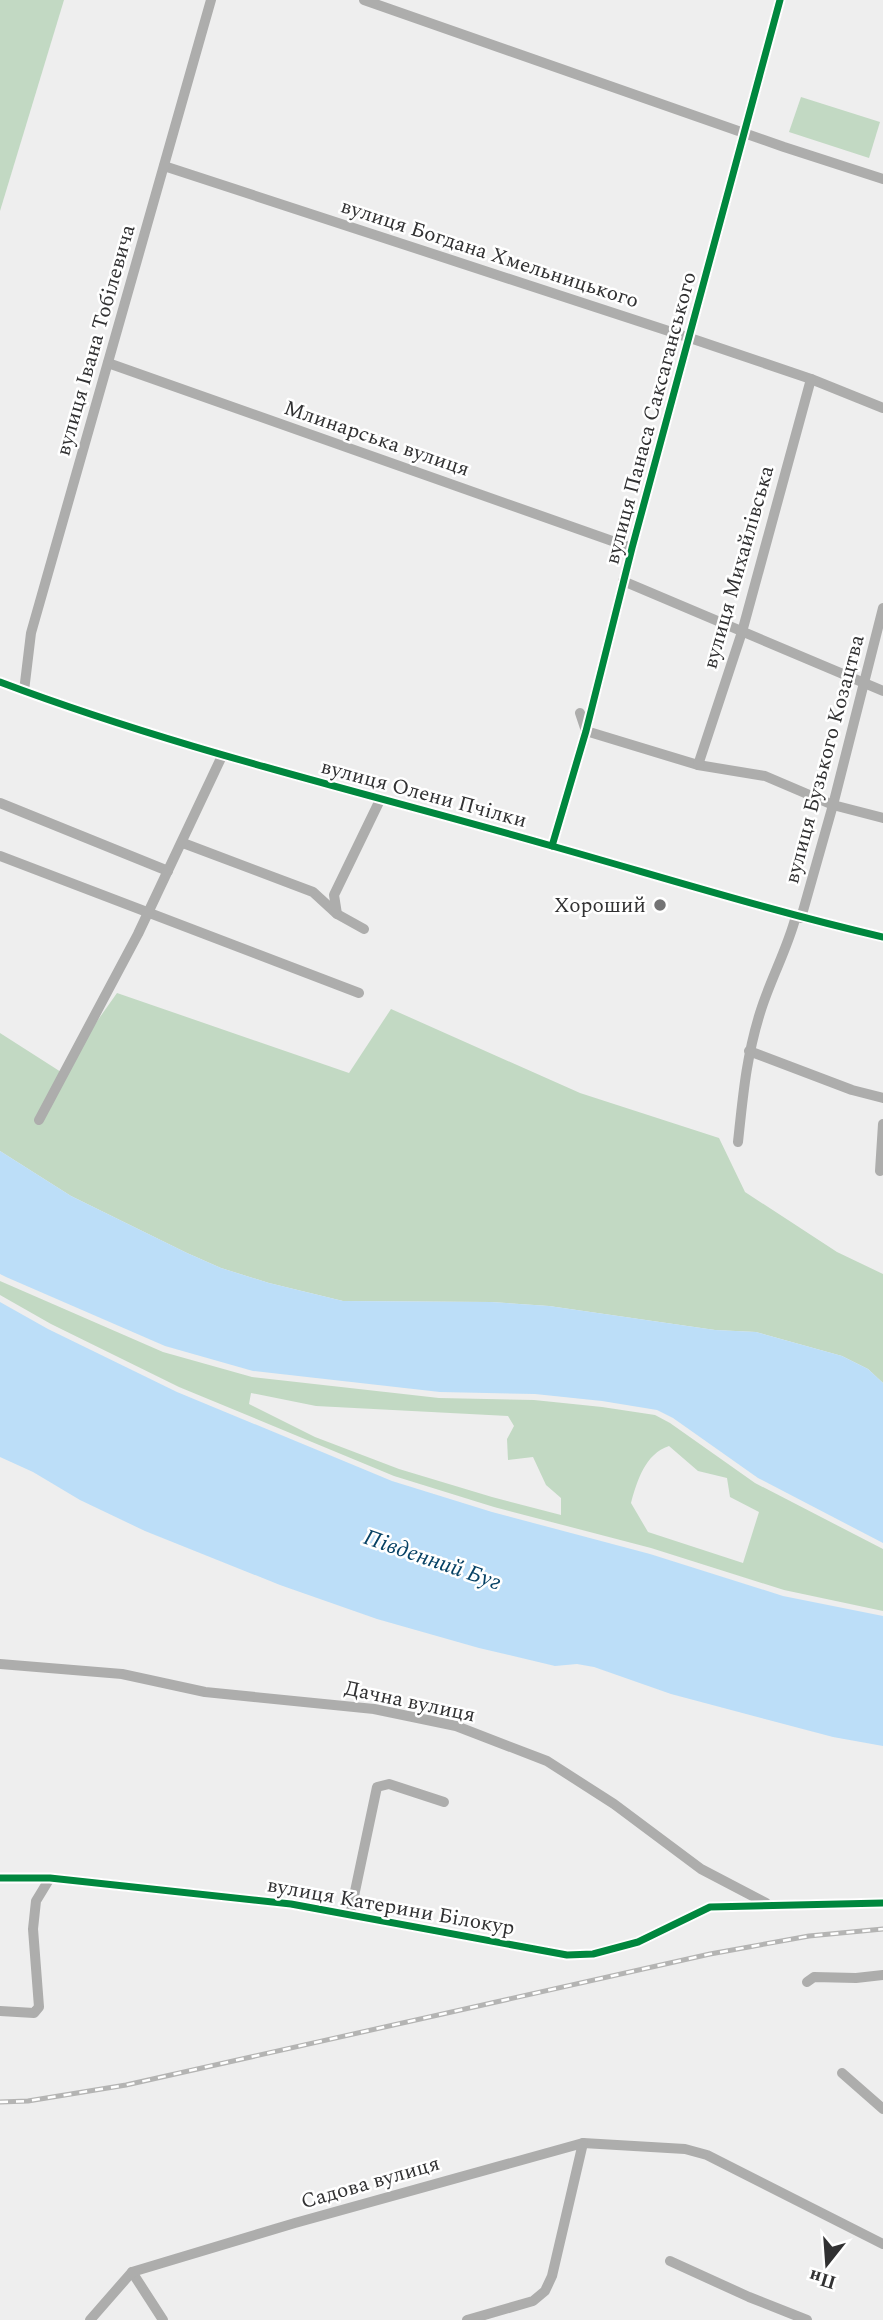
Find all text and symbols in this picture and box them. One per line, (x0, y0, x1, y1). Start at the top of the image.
street label: вулиця Богдана Хмельницького (337, 191, 643, 317)
street label: вулиця Івана Тобілевича (48, 220, 145, 460)
street label: вулиця Панаса Саксаганського (596, 268, 705, 568)
street label: Млинарська вулиця (280, 392, 474, 486)
street label: вулиця Михайлівська (695, 461, 784, 673)
street label: вулиця Бузького Козацтва (776, 631, 874, 887)
street label: вулиця Олени Пчілки (317, 751, 530, 837)
place label: Хороший (554, 890, 646, 922)
marker: Хороший (652, 897, 668, 913)
water label: Південний Буг (359, 1520, 506, 1600)
street label: Дачна вулиця (341, 1672, 478, 1731)
street label: вулиця Катерини Білокур (265, 1869, 517, 1945)
street label: Садова вулиця (297, 2148, 443, 2218)
north arrow (792, 2229, 862, 2299)
text: Пн (805, 2261, 840, 2297)

